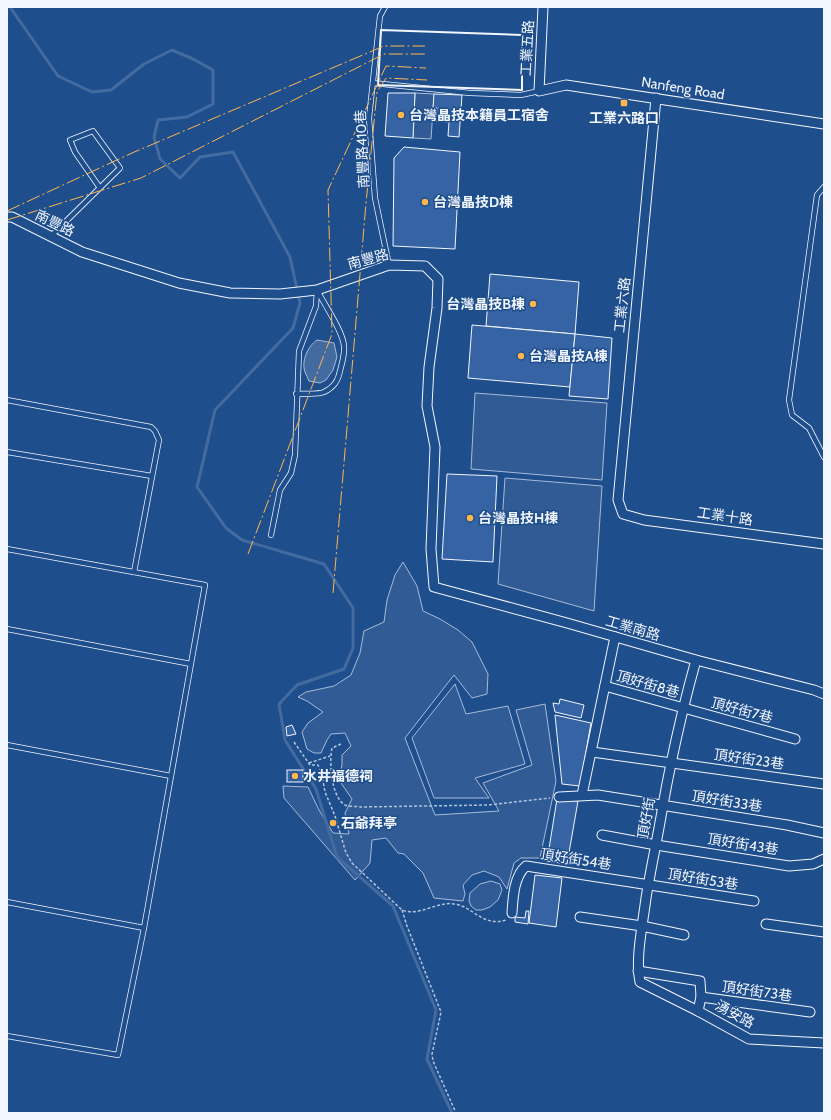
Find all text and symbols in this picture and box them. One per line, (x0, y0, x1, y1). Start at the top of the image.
street label: 工業五路 (517, 20, 537, 76)
street label: Nanfeng Road (640, 73, 726, 103)
marker: 工業六路口 (619, 98, 629, 108)
place label: 台灣晶技本籍員工宿舍 (409, 106, 549, 124)
street label: 南豐路410巷 (351, 109, 373, 189)
place label: 工業六路口 (589, 109, 659, 127)
marker: 台灣晶技本籍員工宿舍 (396, 110, 406, 120)
place label: 台灣晶技D棟 (433, 193, 513, 211)
marker: 台灣晶技D棟 (420, 197, 430, 207)
street label: 南豐路 (32, 206, 78, 240)
street label: 南豐路 (345, 245, 391, 273)
street label: 工業六路 (610, 276, 634, 334)
place label: 台灣晶技B棟 (446, 295, 525, 313)
marker: 台灣晶技B棟 (528, 299, 538, 309)
place label: 台灣晶技A棟 (529, 347, 608, 365)
marker: 台灣晶技A棟 (516, 351, 526, 361)
street label: 工業十路 (696, 503, 754, 529)
place label: 台灣晶技H棟 (478, 509, 558, 527)
marker: 台灣晶技H棟 (465, 513, 475, 523)
street label: 工業南路 (604, 612, 662, 644)
street label: 頂好街8巷 (615, 666, 681, 702)
street label: 頂好街7巷 (709, 693, 775, 727)
street label: 頂好街23巷 (713, 745, 785, 773)
place label: 水井福德祠 (303, 767, 373, 785)
marker: 水井福德祠 (290, 771, 300, 781)
street label: 頂好街33巷 (690, 787, 764, 815)
street label: 頂好街 (633, 796, 659, 840)
place label: 石爺拜亭 (341, 814, 397, 832)
marker: 石爺拜亭 (328, 818, 338, 828)
street label: 頂好街43巷 (706, 830, 780, 858)
street label: 頂好街54巷 (539, 845, 613, 873)
street label: 頂好街53巷 (666, 865, 740, 893)
street label: 頂好街73巷 (721, 977, 793, 1005)
street label: 湧安路 (712, 996, 758, 1032)

